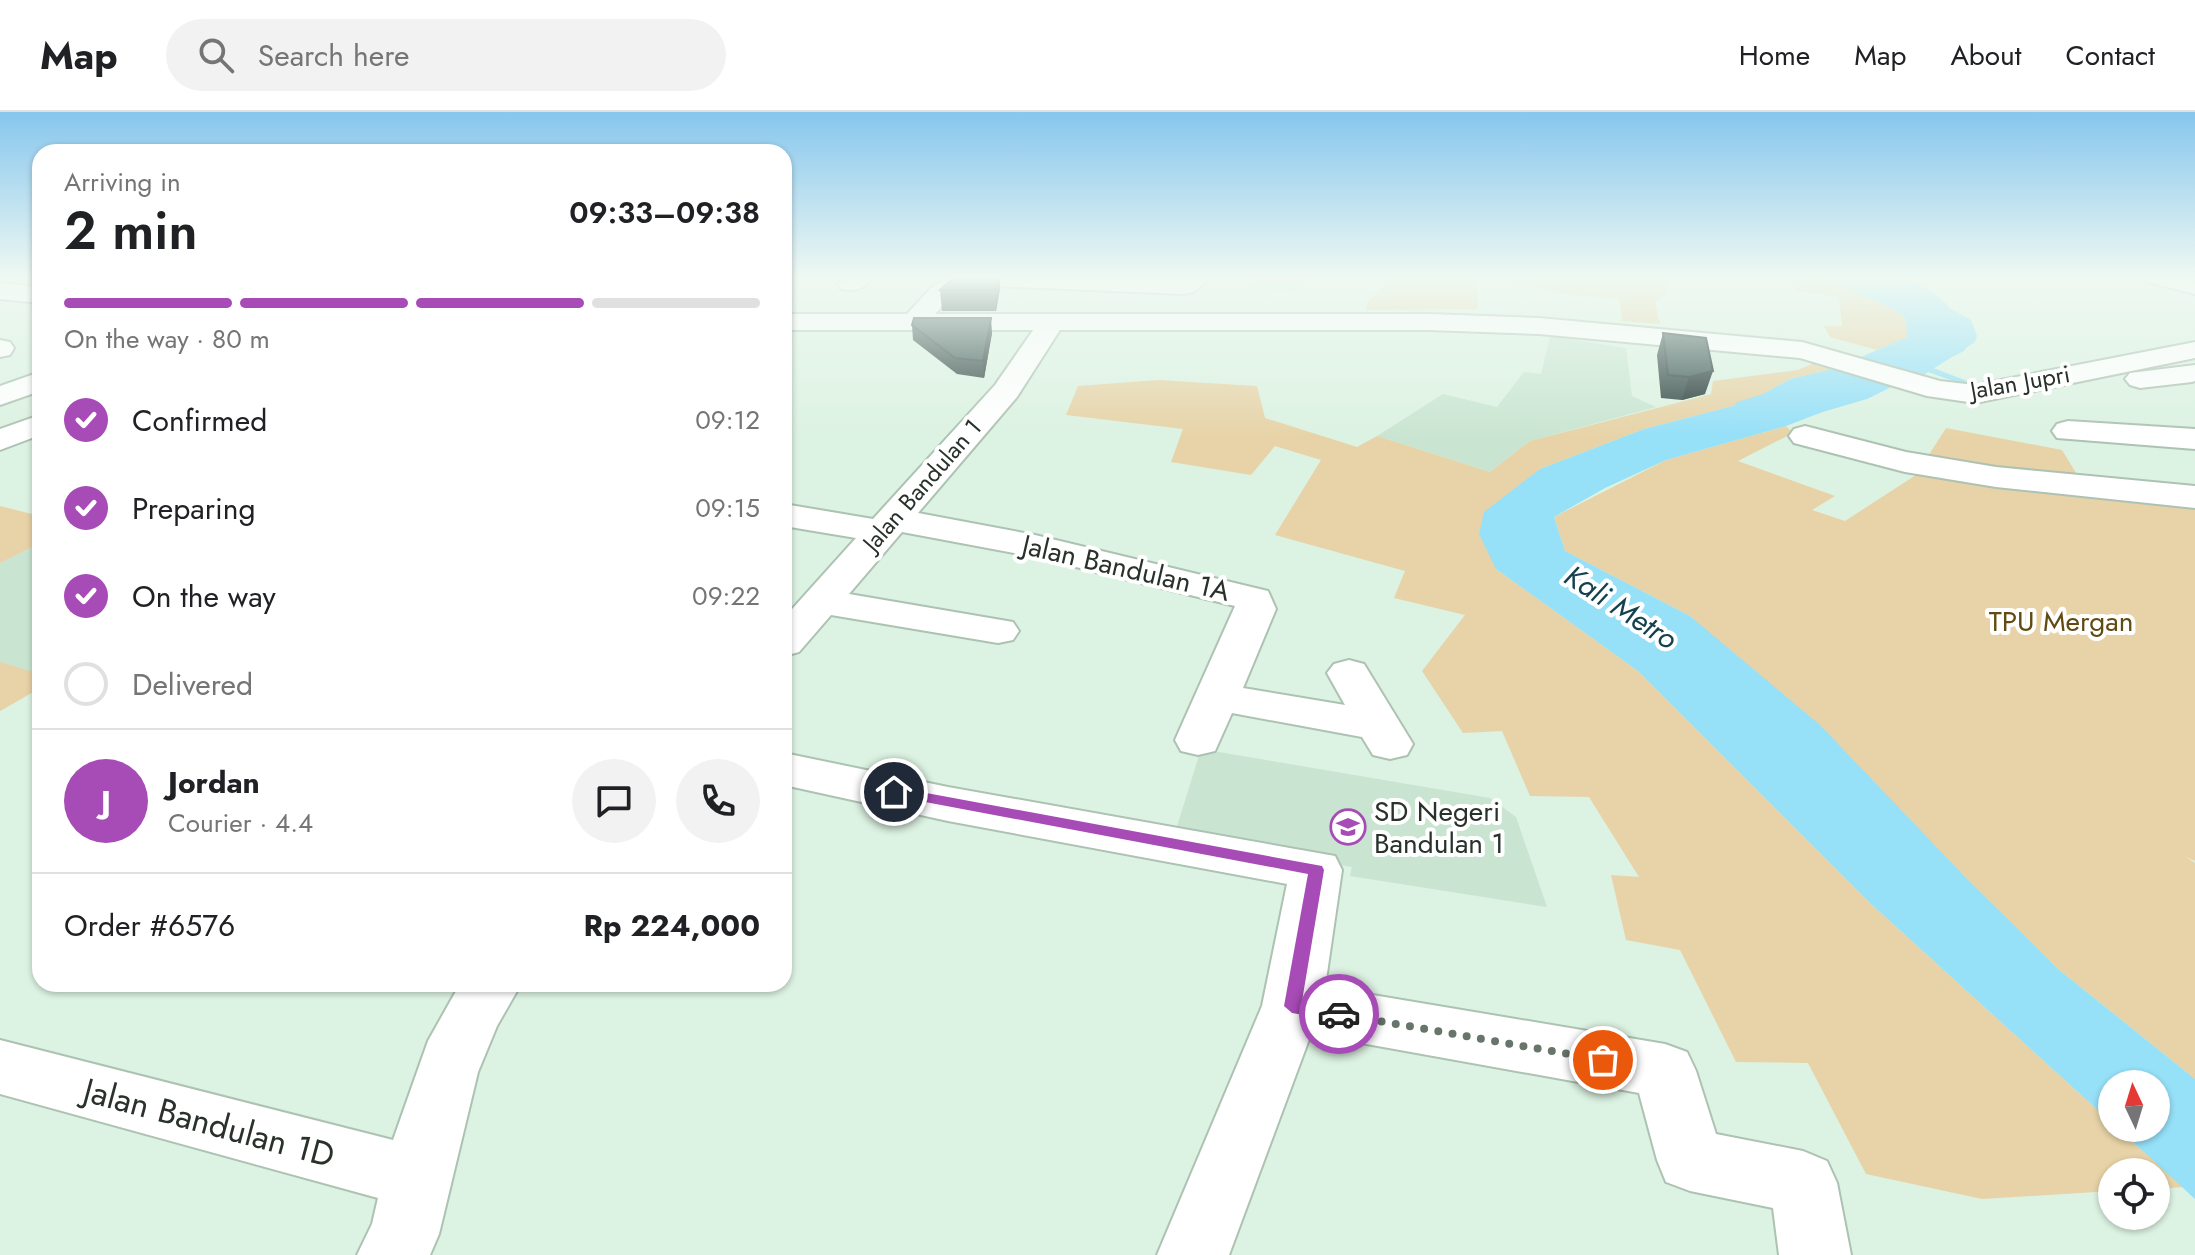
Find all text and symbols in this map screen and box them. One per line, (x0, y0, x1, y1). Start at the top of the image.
search box (166, 19, 726, 91)
text: Map (40, 28, 118, 83)
icon: search (194, 33, 238, 77)
text: Search here (258, 34, 410, 77)
text: Home (1739, 35, 1810, 76)
text: Map (1854, 35, 1906, 76)
text: About (1950, 35, 2022, 76)
text: Contact (2066, 35, 2155, 76)
text: Arriving in (64, 163, 181, 201)
text: 09:33–09:38 (569, 191, 760, 234)
text: 2 min (64, 193, 197, 269)
text: On the way · 80 m (64, 320, 270, 358)
street label: Jalan Jupri (1964, 356, 2073, 408)
icon: check (64, 398, 108, 442)
text: Confirmed (132, 399, 267, 442)
text: 09:12 (695, 401, 760, 439)
street label: Jalan Bandulan 1 (852, 411, 990, 561)
icon: check (64, 486, 108, 530)
text: Preparing (132, 487, 256, 530)
text: 09:15 (695, 489, 760, 527)
street label: Jalan Bandulan 1A (1014, 523, 1234, 612)
water label: Kali Metro (1556, 554, 1686, 660)
icon: check (64, 574, 108, 618)
text: On the way (132, 575, 276, 618)
text: 09:22 (692, 577, 760, 615)
park label: TPU Mergan (1989, 601, 2133, 642)
text: Delivered (132, 663, 253, 706)
pin (860, 758, 928, 826)
button: chat (572, 759, 656, 843)
button: phone (676, 759, 760, 843)
text: Jordan (168, 761, 260, 804)
icon: home (872, 770, 916, 814)
text: J (101, 780, 111, 823)
place label: SD Negeri Bandulan 1 (1374, 791, 1504, 864)
text: Courier · 4.4 (168, 804, 313, 842)
school or university icon: SD Negeri Bandulan 1 (1329, 808, 1367, 846)
text: Order #6576 (64, 904, 235, 947)
text: Rp 224,000 (583, 904, 760, 947)
courier (1299, 974, 1379, 1054)
icon: car (1317, 992, 1361, 1036)
pin (1569, 1026, 1637, 1094)
icon: bag (1581, 1038, 1625, 1082)
street label: Jalan Bandulan 1D (74, 1065, 340, 1180)
north arrow (2098, 1070, 2170, 1142)
map controls (2098, 1070, 2170, 1230)
button: locate (2098, 1158, 2170, 1230)

